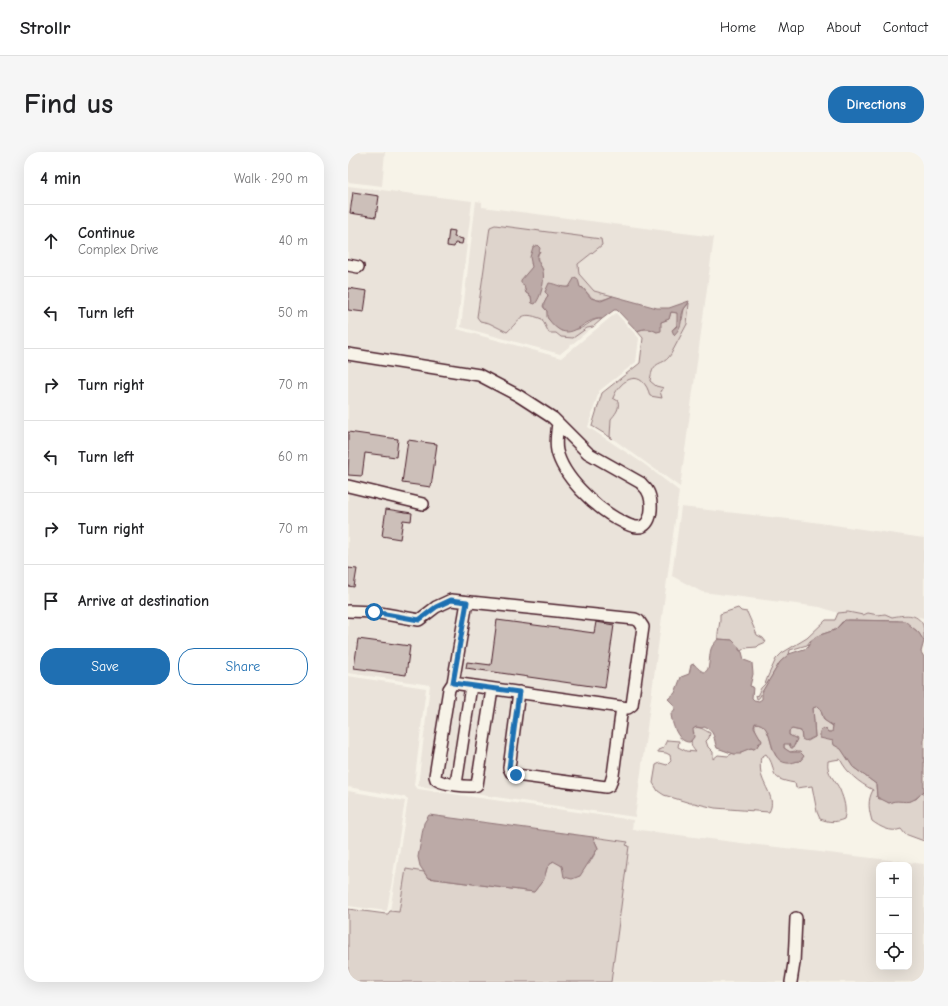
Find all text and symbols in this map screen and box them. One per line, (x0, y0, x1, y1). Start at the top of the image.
text: Strollr (20, 17, 70, 39)
text: Home (720, 19, 756, 36)
text: Map (778, 19, 804, 36)
text: About (826, 19, 861, 36)
text: Contact (883, 19, 928, 36)
button: Directions (828, 86, 924, 123)
text: Find us (24, 88, 113, 120)
text: 4 min (40, 169, 81, 188)
text: Walk · 290 m (234, 171, 308, 186)
text: Continue (78, 224, 135, 242)
icon: ahead (40, 230, 62, 252)
text: 40 m (279, 233, 308, 248)
text: Complex Drive (78, 242, 158, 257)
icon: left (40, 302, 62, 324)
text: Turn left (78, 304, 134, 322)
text: 50 m (278, 305, 308, 320)
icon: right (40, 374, 62, 396)
text: Turn right (78, 376, 144, 394)
text: 70 m (279, 377, 308, 392)
icon: left (40, 446, 62, 468)
text: Turn left (78, 448, 134, 466)
text: 60 m (278, 449, 308, 464)
icon: right (40, 518, 62, 540)
text: Turn right (78, 520, 144, 538)
text: 70 m (279, 521, 308, 536)
icon: arrive (40, 590, 62, 612)
text: Arrive at destination (78, 592, 209, 610)
route start (365, 603, 383, 621)
button: Save (40, 648, 170, 685)
button: Share (178, 648, 308, 685)
route end (507, 766, 525, 784)
map controls (876, 862, 912, 970)
button: + (876, 862, 912, 898)
button: − (876, 898, 912, 934)
button: locate (876, 934, 912, 970)

